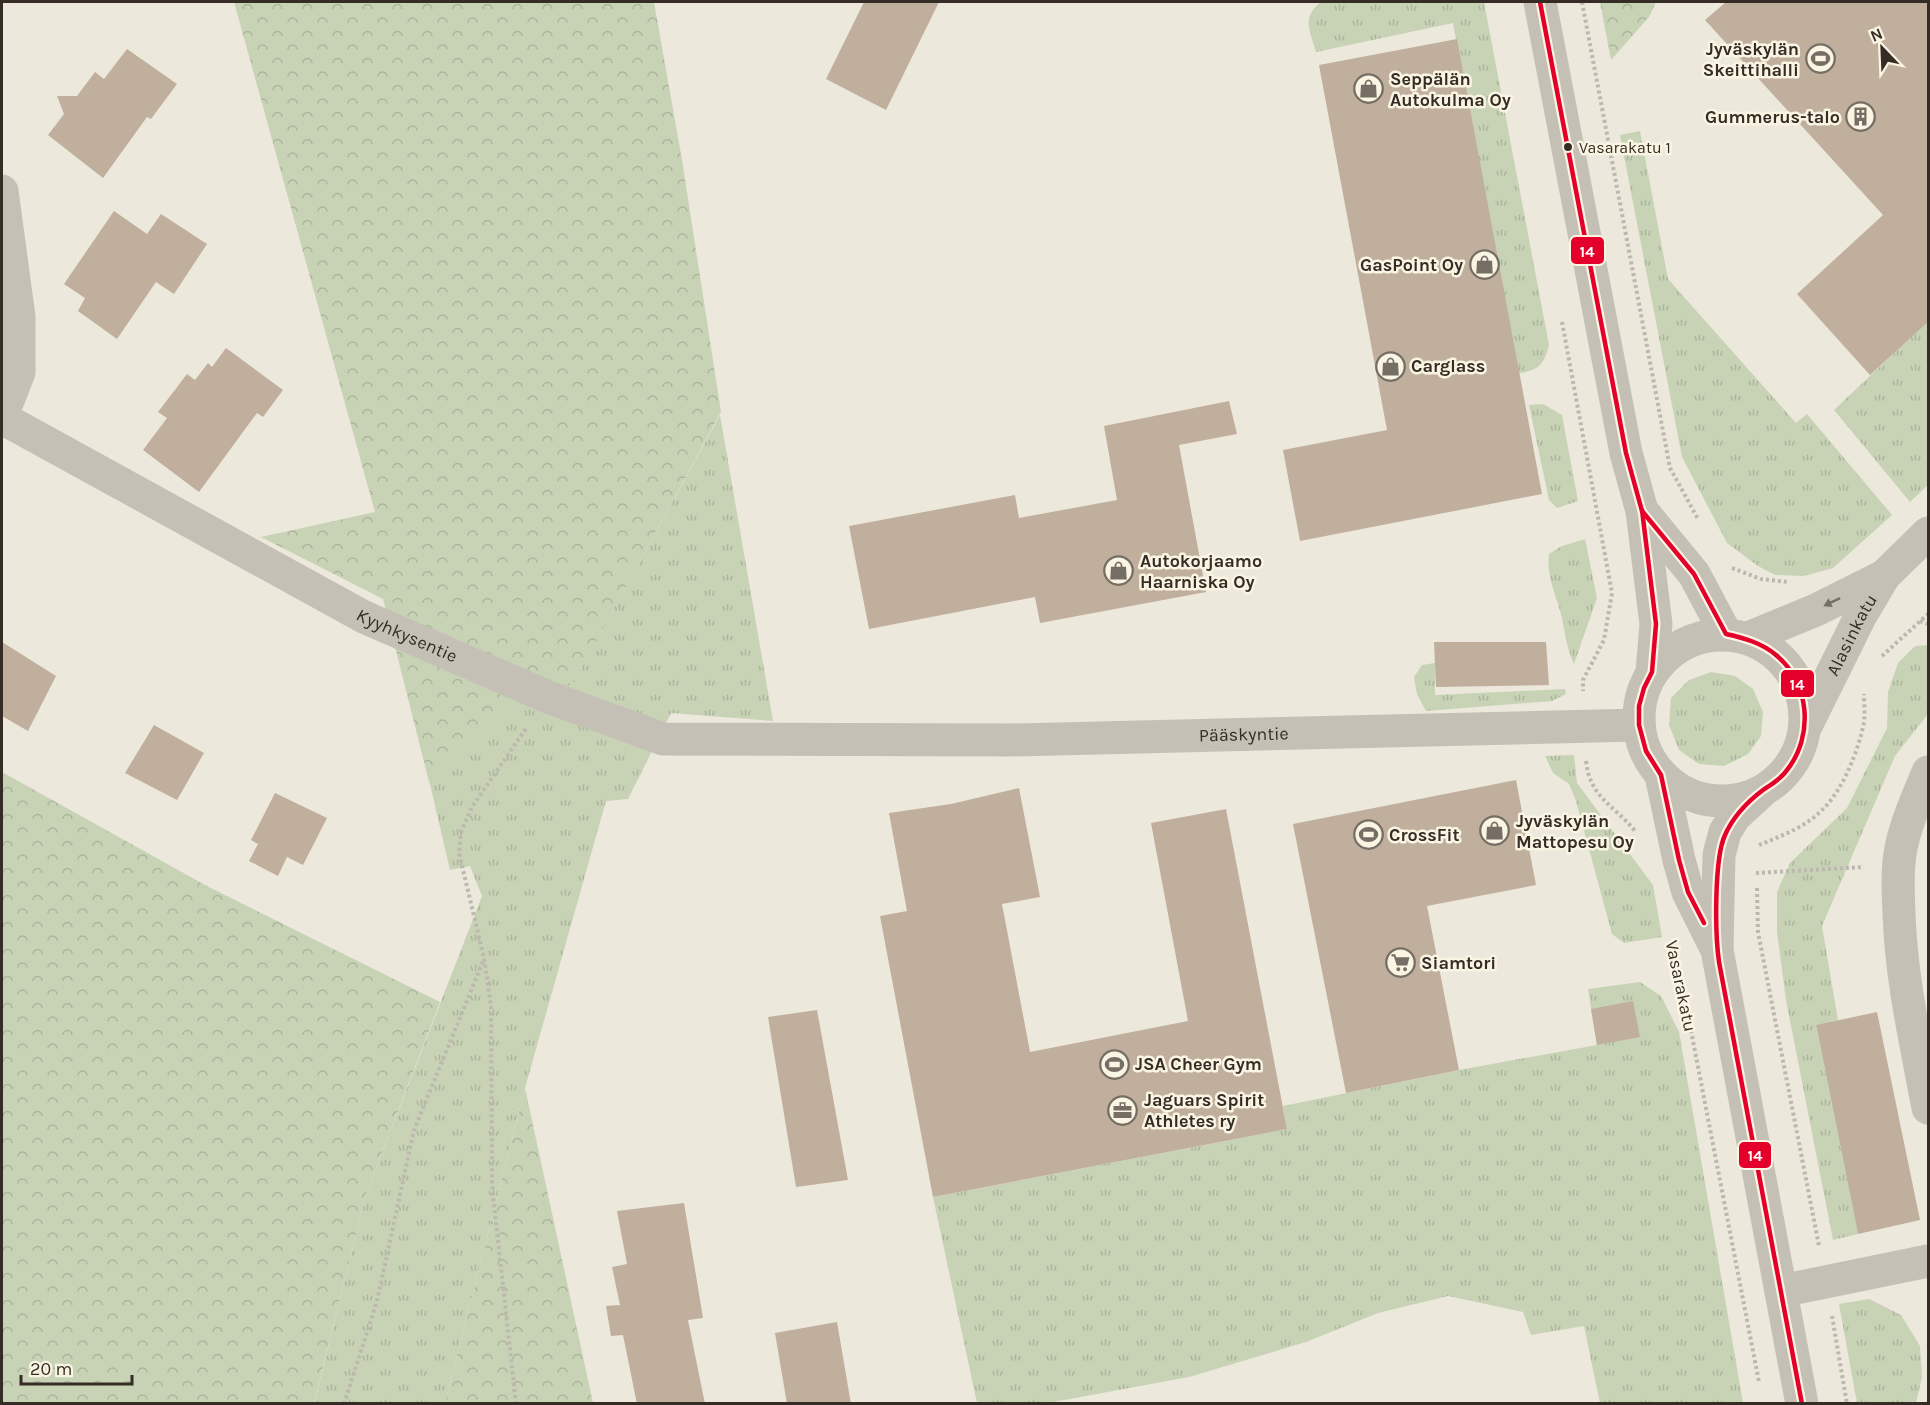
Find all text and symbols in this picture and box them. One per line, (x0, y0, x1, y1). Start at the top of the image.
north arrow (1852, 18, 1912, 78)
text: N (1867, 24, 1885, 46)
place label: Jyväskylän Skeittihalli (1703, 38, 1799, 81)
sports icon: Jyväskylän Skeittihalli (1804, 43, 1836, 75)
place label: Seppälän Autokulma Oy (1390, 68, 1511, 111)
shop icon: Seppälän Autokulma Oy (1353, 73, 1385, 105)
building icon: Gummerus-talo (1845, 101, 1877, 133)
place label: Gummerus-talo (1705, 106, 1840, 128)
place label: Vasarakatu 1 (1579, 138, 1671, 157)
marker: Vasarakatu 1 (1562, 141, 1574, 153)
line badge: 14 (1570, 236, 1605, 265)
text: 14 (1579, 242, 1595, 261)
shop icon: GasPoint Oy (1468, 249, 1500, 281)
place label: GasPoint Oy (1360, 254, 1463, 276)
shop icon: Carglass (1374, 350, 1406, 382)
place label: Carglass (1411, 355, 1485, 377)
place label: Autokorjaamo Haarniska Oy (1140, 550, 1262, 593)
shop icon: Autokorjaamo Haarniska Oy (1103, 555, 1135, 587)
street label: Alasinkatu (1822, 590, 1882, 679)
one-way arrow (1823, 598, 1840, 607)
street label: Kyyhkysentie (353, 604, 461, 667)
line badge: 14 (1780, 669, 1815, 698)
text: 14 (1789, 675, 1805, 694)
street label: Pääskyntie (1199, 722, 1289, 747)
place label: Jyväskylän Mattopesu Oy (1516, 810, 1634, 853)
shop icon: Jyväskylän Mattopesu Oy (1479, 815, 1511, 847)
sports icon: CrossFit (1352, 819, 1384, 851)
place label: CrossFit (1389, 824, 1460, 846)
street label: Vasarakatu (1661, 938, 1701, 1034)
supermarket icon: Siamtori (1384, 947, 1416, 979)
place label: Siamtori (1421, 952, 1496, 974)
sports icon: JSA Cheer Gym (1098, 1048, 1130, 1080)
place label: JSA Cheer Gym (1135, 1053, 1262, 1075)
place label: Jaguars Spirit Athletes ry (1144, 1089, 1264, 1132)
office icon: Jaguars Spirit Athletes ry (1107, 1094, 1139, 1126)
line badge: 14 (1738, 1141, 1772, 1169)
text: 14 (1747, 1146, 1763, 1165)
scale bar (21, 1348, 132, 1386)
text: 20 m (30, 1358, 72, 1380)

